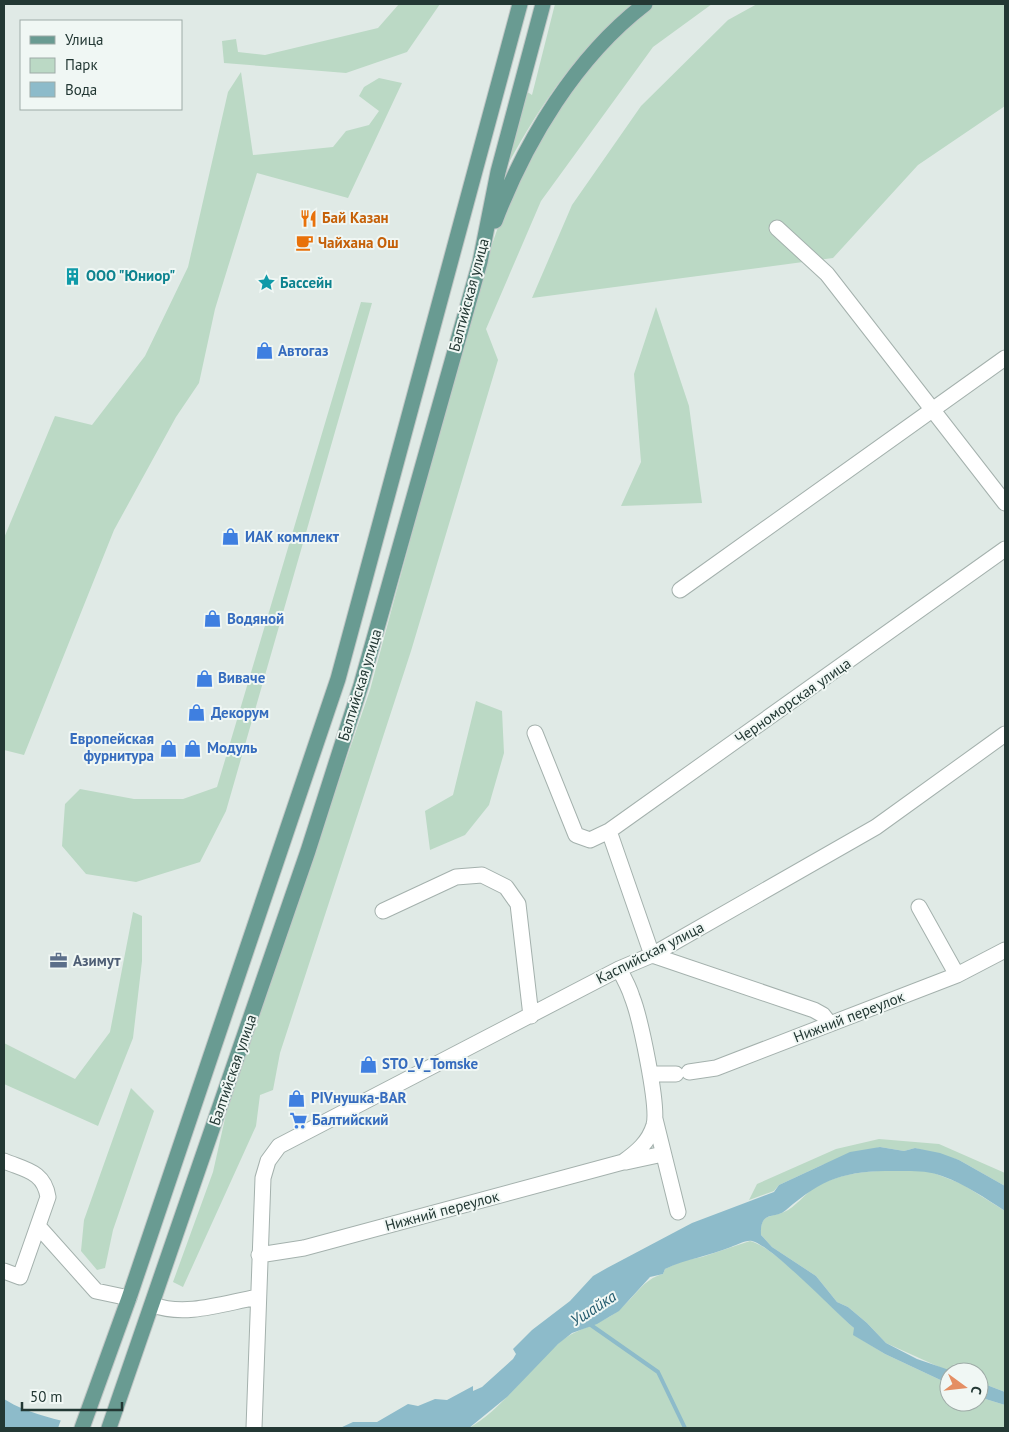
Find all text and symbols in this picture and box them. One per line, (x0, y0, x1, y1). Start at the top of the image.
legend (20, 20, 182, 110)
text: Улица (65, 30, 103, 49)
text: Парк (65, 55, 98, 74)
text: Вода (65, 80, 97, 99)
restaurant icon: Бай Казан (298, 208, 318, 228)
place label: Бай Казан (322, 208, 389, 227)
cafe icon: Чайхана Ош (294, 233, 314, 253)
place label: Чайхана Ош (318, 233, 398, 252)
street label: Балтийская улица (444, 236, 493, 353)
building icon: ООО "Юниор" (62, 266, 82, 286)
place label: ООО "Юниор" (86, 266, 175, 285)
place icon: Бассейн (256, 273, 276, 293)
place label: Бассейн (280, 273, 332, 292)
shop icon: Автогаз (254, 341, 274, 361)
place label: Автогаз (278, 341, 328, 360)
shop icon: ИАК комплект (221, 527, 241, 547)
place label: ИАК комплект (245, 527, 340, 546)
shop icon: Водяной (203, 609, 223, 629)
place label: Водяной (227, 609, 284, 628)
street label: Балтийская улица (333, 626, 386, 743)
street label: Черноморская улица (731, 653, 854, 748)
shop icon: Виваче (194, 668, 214, 688)
place label: Виваче (218, 668, 266, 687)
shop icon: Декорум (187, 703, 207, 723)
place label: Декорум (211, 703, 269, 722)
place label: Европейская фурнитура (70, 729, 154, 765)
shop icon: Европейская фурнитура (158, 738, 178, 758)
shop icon: Модуль (183, 738, 203, 758)
place label: Модуль (207, 738, 258, 757)
street label: Каспийская улица (593, 917, 707, 988)
office icon: Азимут (49, 951, 69, 971)
place label: Азимут (73, 951, 121, 970)
street label: Нижний переулок (791, 986, 908, 1046)
street label: Балтийская улица (205, 1012, 260, 1128)
shop icon: STO_V_Tomske (358, 1054, 378, 1074)
place label: STO_V_Tomske (382, 1054, 479, 1073)
shop icon: PIVнушка-BAR (287, 1088, 307, 1108)
place label: PIVнушка-BAR (311, 1088, 407, 1107)
supermarket icon: Балтийский (288, 1110, 308, 1130)
place label: Балтийский (312, 1110, 389, 1129)
street label: Нижний переулок (383, 1186, 502, 1235)
water label: Ушайка (566, 1286, 620, 1330)
north arrow (939, 1362, 989, 1412)
scale bar (22, 1380, 122, 1412)
text: С (967, 1384, 986, 1397)
text: 50 m (30, 1387, 63, 1406)

